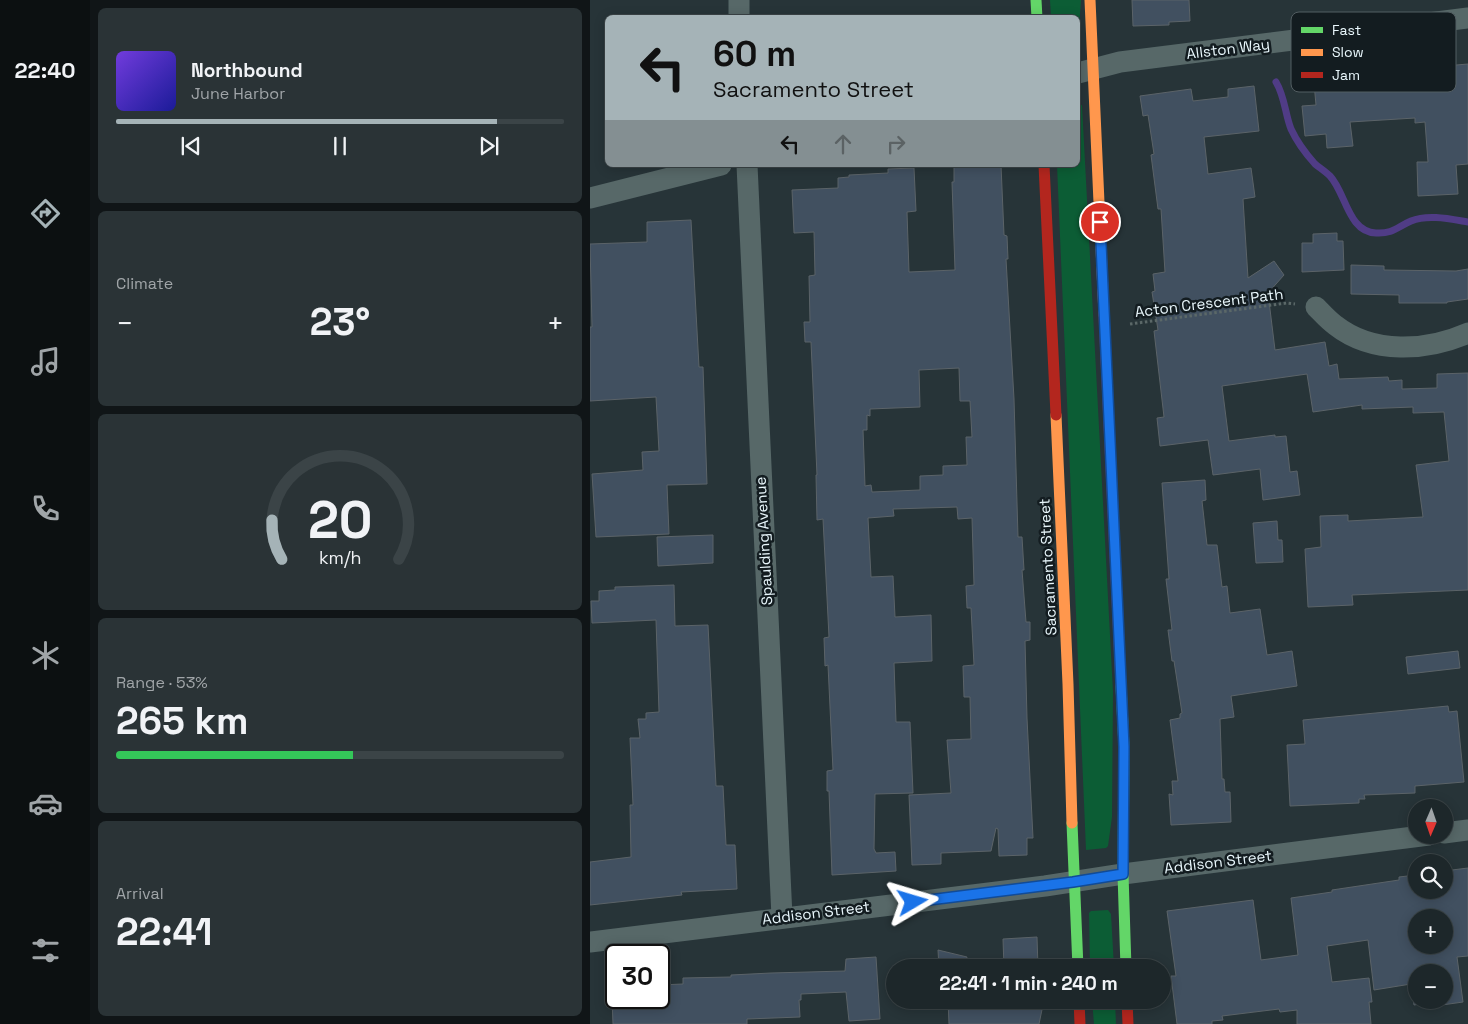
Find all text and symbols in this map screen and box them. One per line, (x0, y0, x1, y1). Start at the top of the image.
legend (1291, 12, 1456, 92)
text: Fast (1332, 21, 1361, 39)
text: 60 m (713, 32, 796, 76)
street label: Allston Way (1185, 34, 1271, 63)
icon: left (630, 35, 695, 100)
text: Slow (1332, 43, 1364, 61)
text: 22:40 (15, 56, 75, 84)
text: Northbound (191, 58, 303, 83)
text: Jam (1332, 66, 1360, 84)
text: Sacramento Street (713, 75, 914, 103)
text: June Harbor (191, 83, 285, 104)
icon: left (776, 130, 804, 158)
icon: ahead (829, 130, 857, 158)
icon: right (882, 130, 910, 158)
icon: previous (177, 132, 205, 160)
icon: pause (326, 132, 354, 160)
icon: next (475, 132, 503, 160)
icon: directions (28, 196, 63, 231)
pin (1079, 201, 1121, 243)
icon: arrive (1086, 208, 1114, 236)
text: Climate (116, 273, 173, 294)
street label: Acton Crescent Path (1134, 284, 1284, 321)
text: 23° (310, 298, 370, 346)
text: − (116, 305, 133, 341)
text: + (547, 305, 564, 341)
icon: music (28, 344, 63, 379)
street label: Spaulding Avenue (751, 476, 776, 606)
text: 20 (308, 487, 372, 553)
icon: phone (28, 491, 63, 526)
street label: Sacramento Street (1034, 498, 1061, 636)
text: km/h (319, 546, 361, 569)
icon: climate (28, 638, 63, 673)
text: Range · 53% (116, 672, 208, 693)
text: 265 km (116, 697, 248, 745)
icon: car (28, 786, 63, 821)
north arrow (1408, 799, 1452, 844)
map controls (1408, 799, 1453, 1009)
street label: Addison Street (1163, 845, 1273, 878)
button: search (1408, 854, 1453, 899)
position arrow (886, 875, 938, 927)
text: Arrival (116, 883, 164, 904)
street label: Addison Street (761, 896, 871, 929)
text: 22:41 (116, 908, 212, 956)
button: + (1408, 909, 1453, 954)
icon: filters (28, 933, 63, 968)
speed limit sign: 30 (605, 944, 670, 1009)
button: − (1408, 964, 1453, 1009)
text: 22:41 · 1 min · 240 m (939, 971, 1118, 996)

